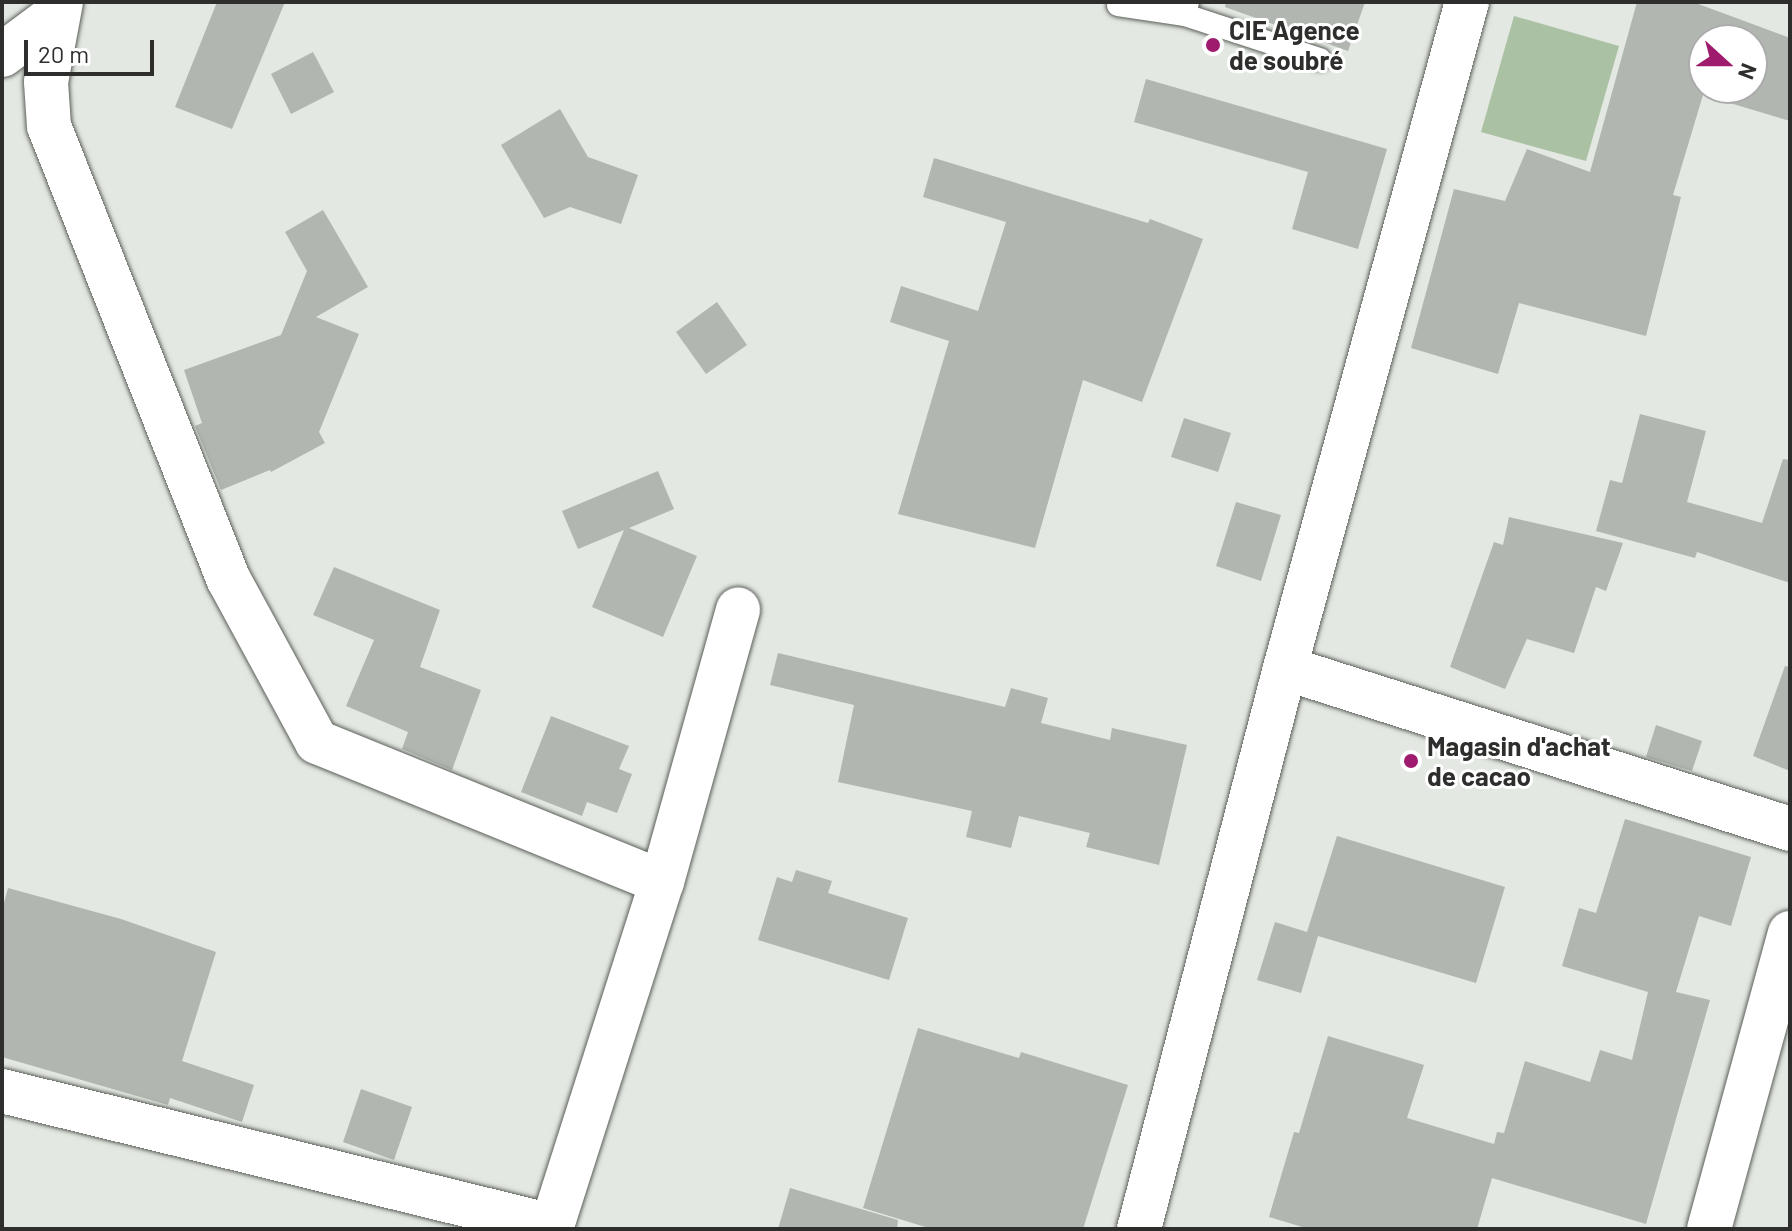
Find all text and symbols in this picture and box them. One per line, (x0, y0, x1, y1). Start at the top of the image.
place label: CIE Agence de soubré (1229, 14, 1360, 76)
scale bar (28, 24, 158, 74)
north arrow (1688, 24, 1768, 104)
marker: CIE Agence de soubré (1204, 36, 1222, 54)
text: 20 m (38, 39, 89, 68)
text: N (1734, 60, 1763, 83)
place label: Magasin d'achat de cacao (1427, 730, 1611, 792)
marker: Magasin d'achat de cacao (1402, 752, 1420, 770)

